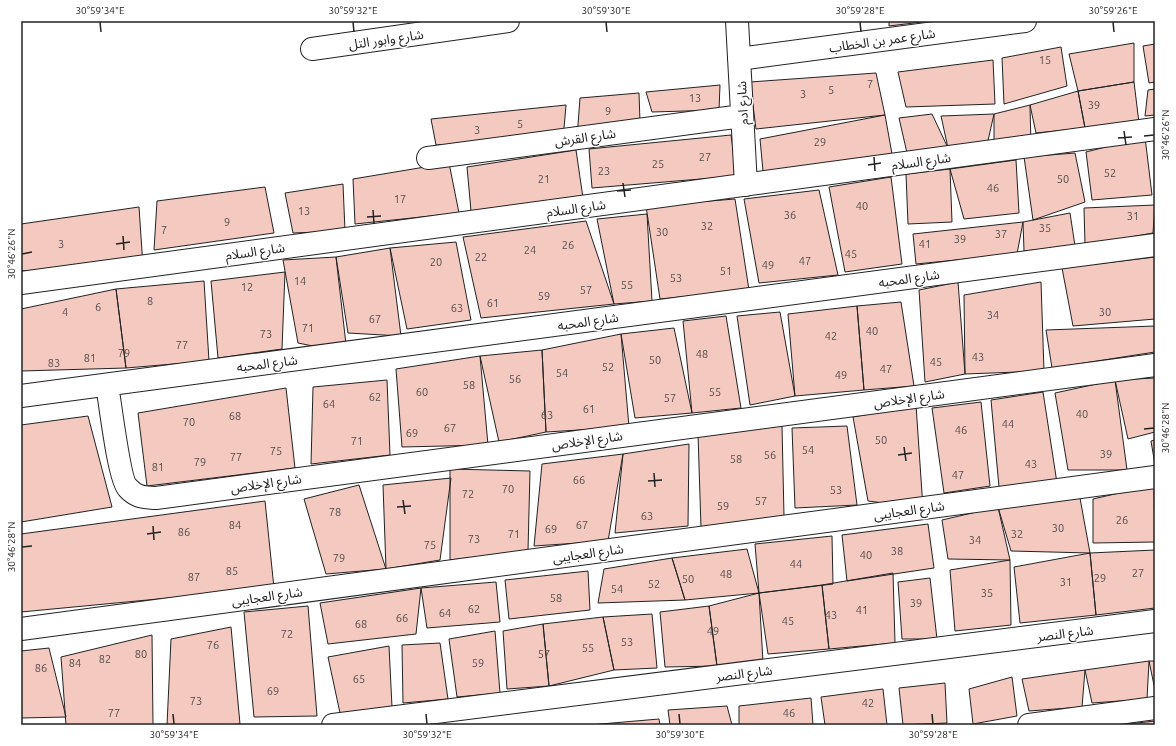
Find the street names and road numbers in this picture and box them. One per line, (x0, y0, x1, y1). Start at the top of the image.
street label: شارع عمر بن الخطاب (828, 26, 937, 58)
street label: شارع وابور التل (348, 27, 425, 55)
street label: شارع ادم (734, 81, 754, 125)
street label: شارع القرش (553, 126, 617, 152)
street label: شارع السلام (890, 150, 952, 176)
street label: شارع السلام (545, 197, 607, 223)
street label: شارع السلام (224, 240, 286, 266)
street label: شارع المحبه (878, 267, 941, 293)
street label: شارع المحبه (557, 310, 620, 336)
street label: شارع المحبه (236, 352, 299, 378)
street label: شارع الإخلاص (873, 386, 946, 414)
street label: شارع الإخلاص (551, 428, 624, 456)
street label: شارع الإخلاص (230, 471, 303, 499)
street label: شارع العجايبى (873, 498, 946, 526)
street label: شارع العجايبى (552, 541, 625, 569)
street label: شارع العجايبى (231, 584, 304, 612)
street label: شارع النصر (1035, 623, 1094, 647)
street label: شارع النصر (714, 663, 773, 687)

